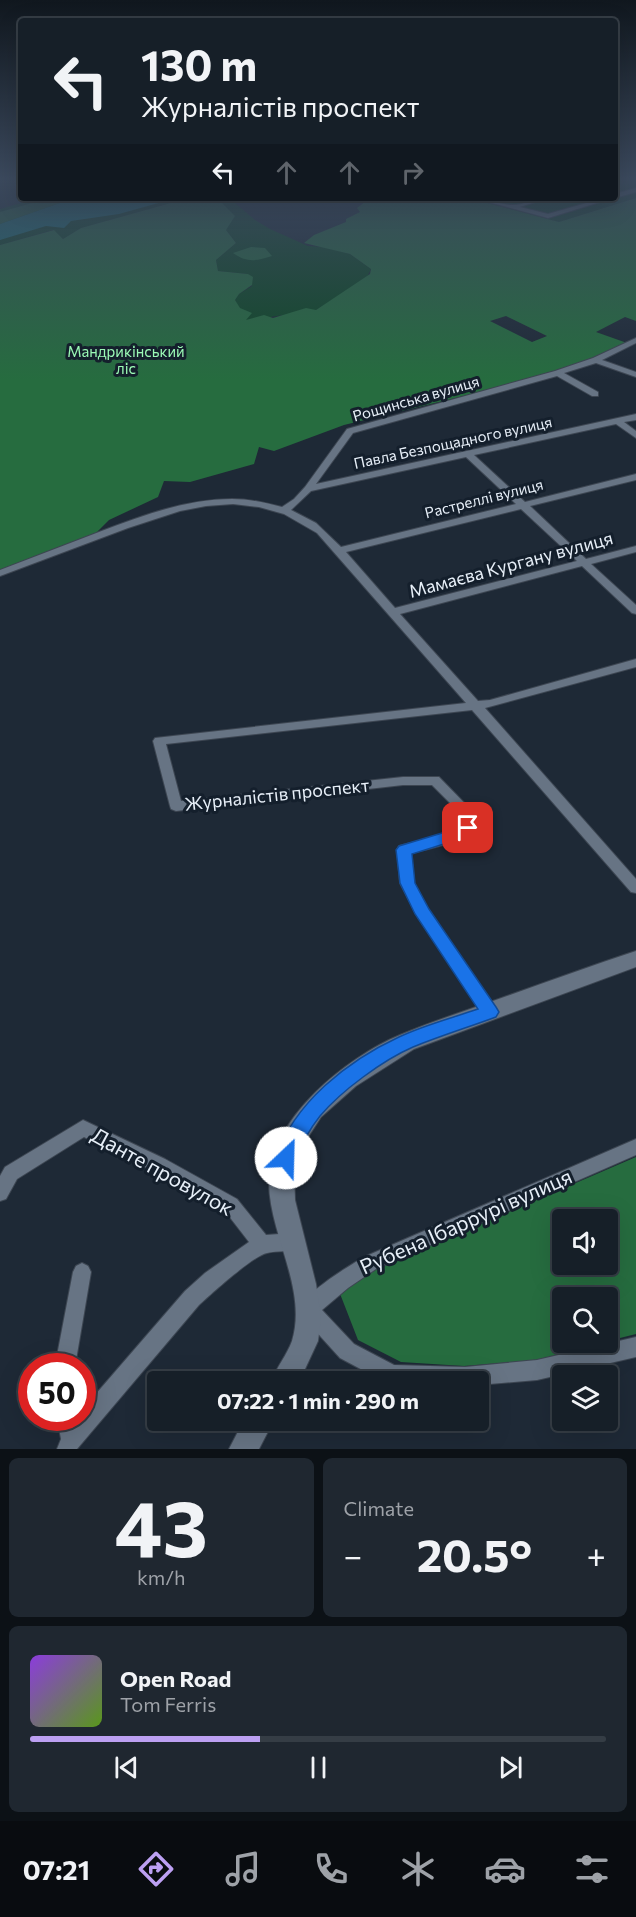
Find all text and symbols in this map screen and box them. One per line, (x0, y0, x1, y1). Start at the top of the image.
text: 130 m (141, 38, 257, 90)
icon: left (42, 42, 120, 120)
text: Журналістів проспект (141, 90, 420, 123)
icon: left (207, 156, 240, 189)
icon: ahead (270, 156, 303, 189)
icon: ahead (333, 156, 366, 189)
icon: right (396, 156, 429, 189)
park label: Мандрикінський ліс (67, 342, 185, 377)
street label: Рощинська вулиця (350, 371, 481, 425)
street label: Павла Безпощадного вулиця (352, 412, 554, 472)
street label: Растреллі вулиця (423, 475, 545, 521)
street label: Мамаєва Кургану вулиця (406, 526, 615, 602)
street label: Журналістів проспект (183, 773, 371, 815)
pin (442, 802, 493, 853)
icon: arrive (451, 811, 484, 844)
street label: Данте провулок (88, 1121, 238, 1220)
position arrow (254, 1126, 318, 1190)
street label: Рубена Ібаррурі вулиця (355, 1162, 575, 1279)
map controls (552, 1209, 618, 1431)
button: sound (552, 1209, 618, 1275)
button: search (552, 1287, 618, 1353)
speed limit sign: 50 (18, 1353, 96, 1431)
button: layers (552, 1365, 618, 1431)
text: 07:22 · 1 min · 290 m (217, 1387, 419, 1414)
text: 43 (115, 1478, 208, 1573)
text: Climate (344, 1496, 414, 1520)
text: 20.5° (417, 1526, 532, 1581)
text: − (344, 1534, 362, 1575)
text: + (587, 1534, 606, 1575)
text: km/h (137, 1565, 186, 1589)
text: Open Road (120, 1665, 231, 1692)
text: Tom Ferris (120, 1692, 216, 1716)
icon: previous (110, 1751, 143, 1784)
icon: pause (302, 1751, 335, 1784)
icon: next (494, 1751, 527, 1784)
icon: directions (135, 1848, 177, 1890)
icon: music (222, 1848, 264, 1890)
icon: phone (310, 1848, 352, 1890)
icon: climate (397, 1848, 439, 1890)
icon: car (484, 1848, 526, 1890)
icon: filters (571, 1848, 613, 1890)
text: 07:21 (23, 1853, 90, 1886)

